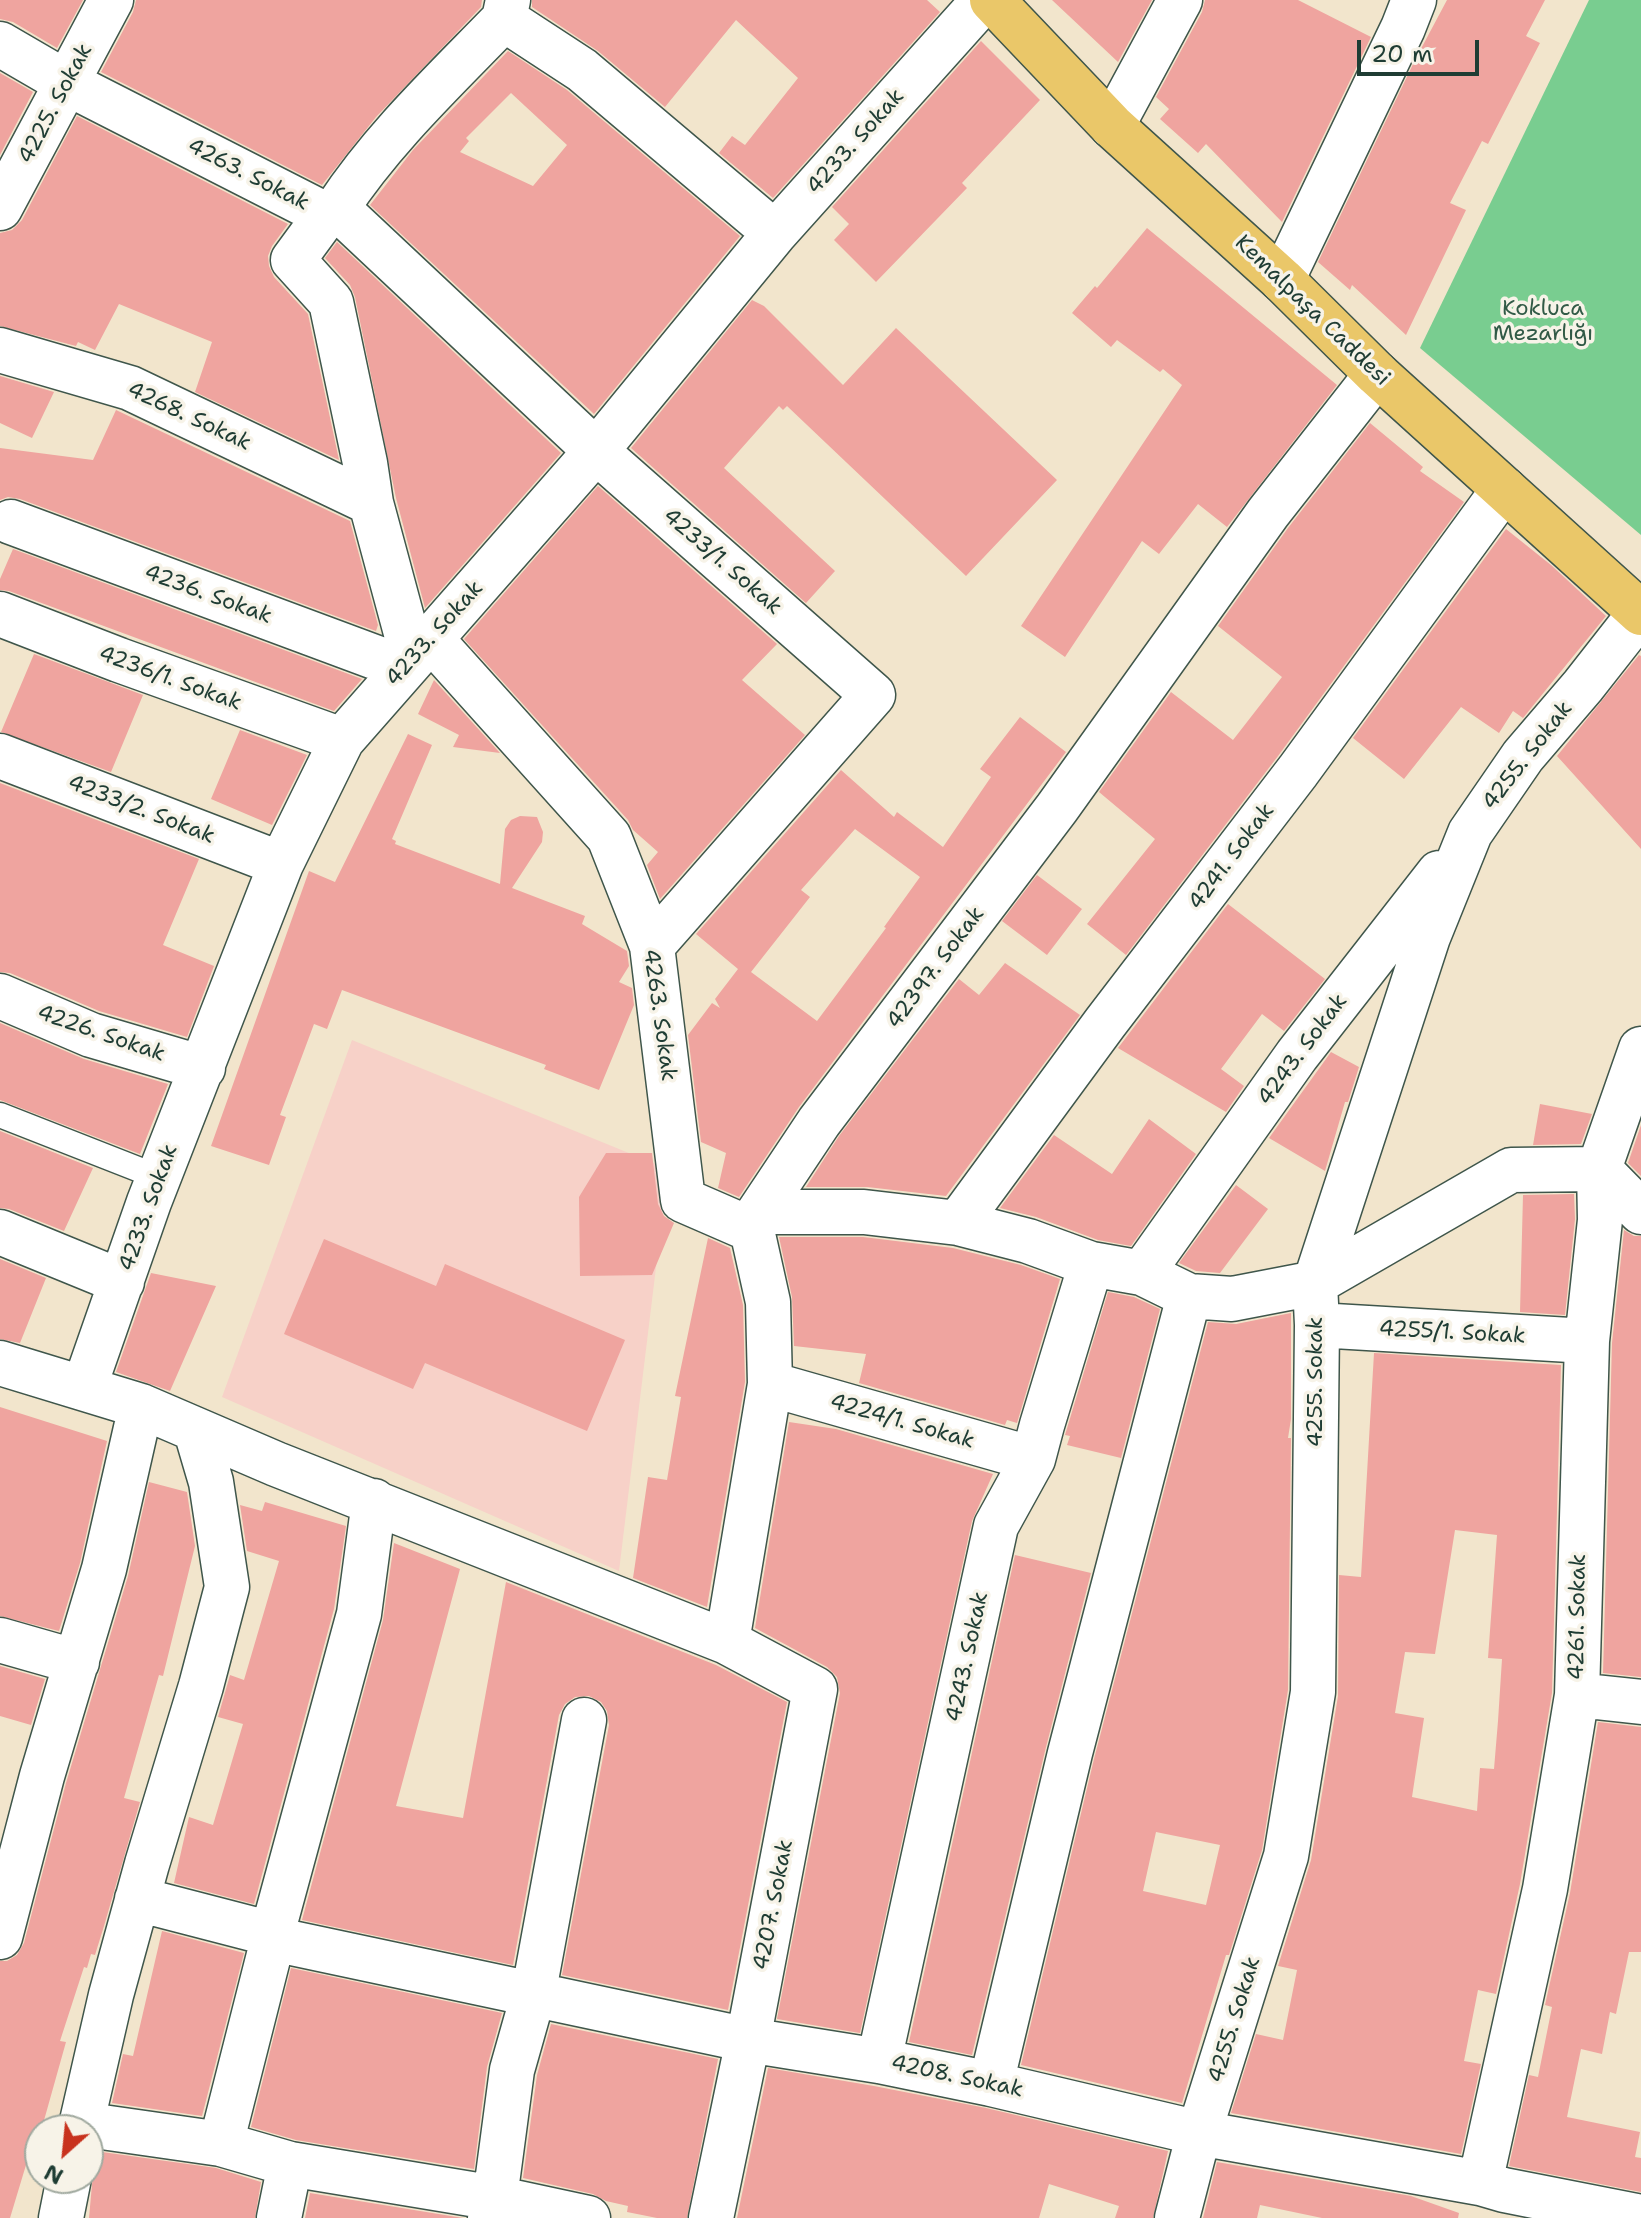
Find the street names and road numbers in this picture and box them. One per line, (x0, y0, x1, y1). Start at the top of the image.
street label: 4225. Sokak (13, 39, 99, 169)
street label: 4233. Sokak (802, 84, 910, 200)
street label: 4263. Sokak (183, 133, 313, 217)
street label: Kemalpaşa Caddesi (1229, 230, 1395, 392)
street label: 4268. Sokak (123, 377, 255, 457)
street label: 4233/1. Sokak (657, 503, 787, 621)
street label: 4236. Sokak (141, 560, 275, 630)
street label: 4233. Sokak (381, 576, 489, 692)
street label: 4236/1. Sokak (95, 641, 245, 717)
street label: 4255. Sokak (1477, 696, 1579, 816)
street label: 4233/2. Sokak (64, 770, 218, 850)
street label: 4241. Sokak (1183, 799, 1281, 915)
street label: 42397. Sokak (882, 902, 990, 1034)
street label: 4263. Sokak (637, 947, 681, 1083)
street label: 4243. Sokak (1253, 989, 1353, 1111)
street label: 4226. Sokak (34, 1000, 168, 1068)
street label: 4233. Sokak (114, 1141, 184, 1275)
street label: 4255/1. Sokak (1378, 1316, 1526, 1350)
street label: 4255. Sokak (1303, 1317, 1329, 1447)
street label: 4224/1. Sokak (827, 1389, 977, 1455)
street label: 4261. Sokak (1564, 1554, 1592, 1680)
street label: 4243. Sokak (941, 1589, 995, 1725)
street label: 4207. Sokak (748, 1838, 800, 1972)
street label: 4255. Sokak (1203, 1954, 1267, 2086)
street label: 4208. Sokak (889, 2050, 1025, 2104)

